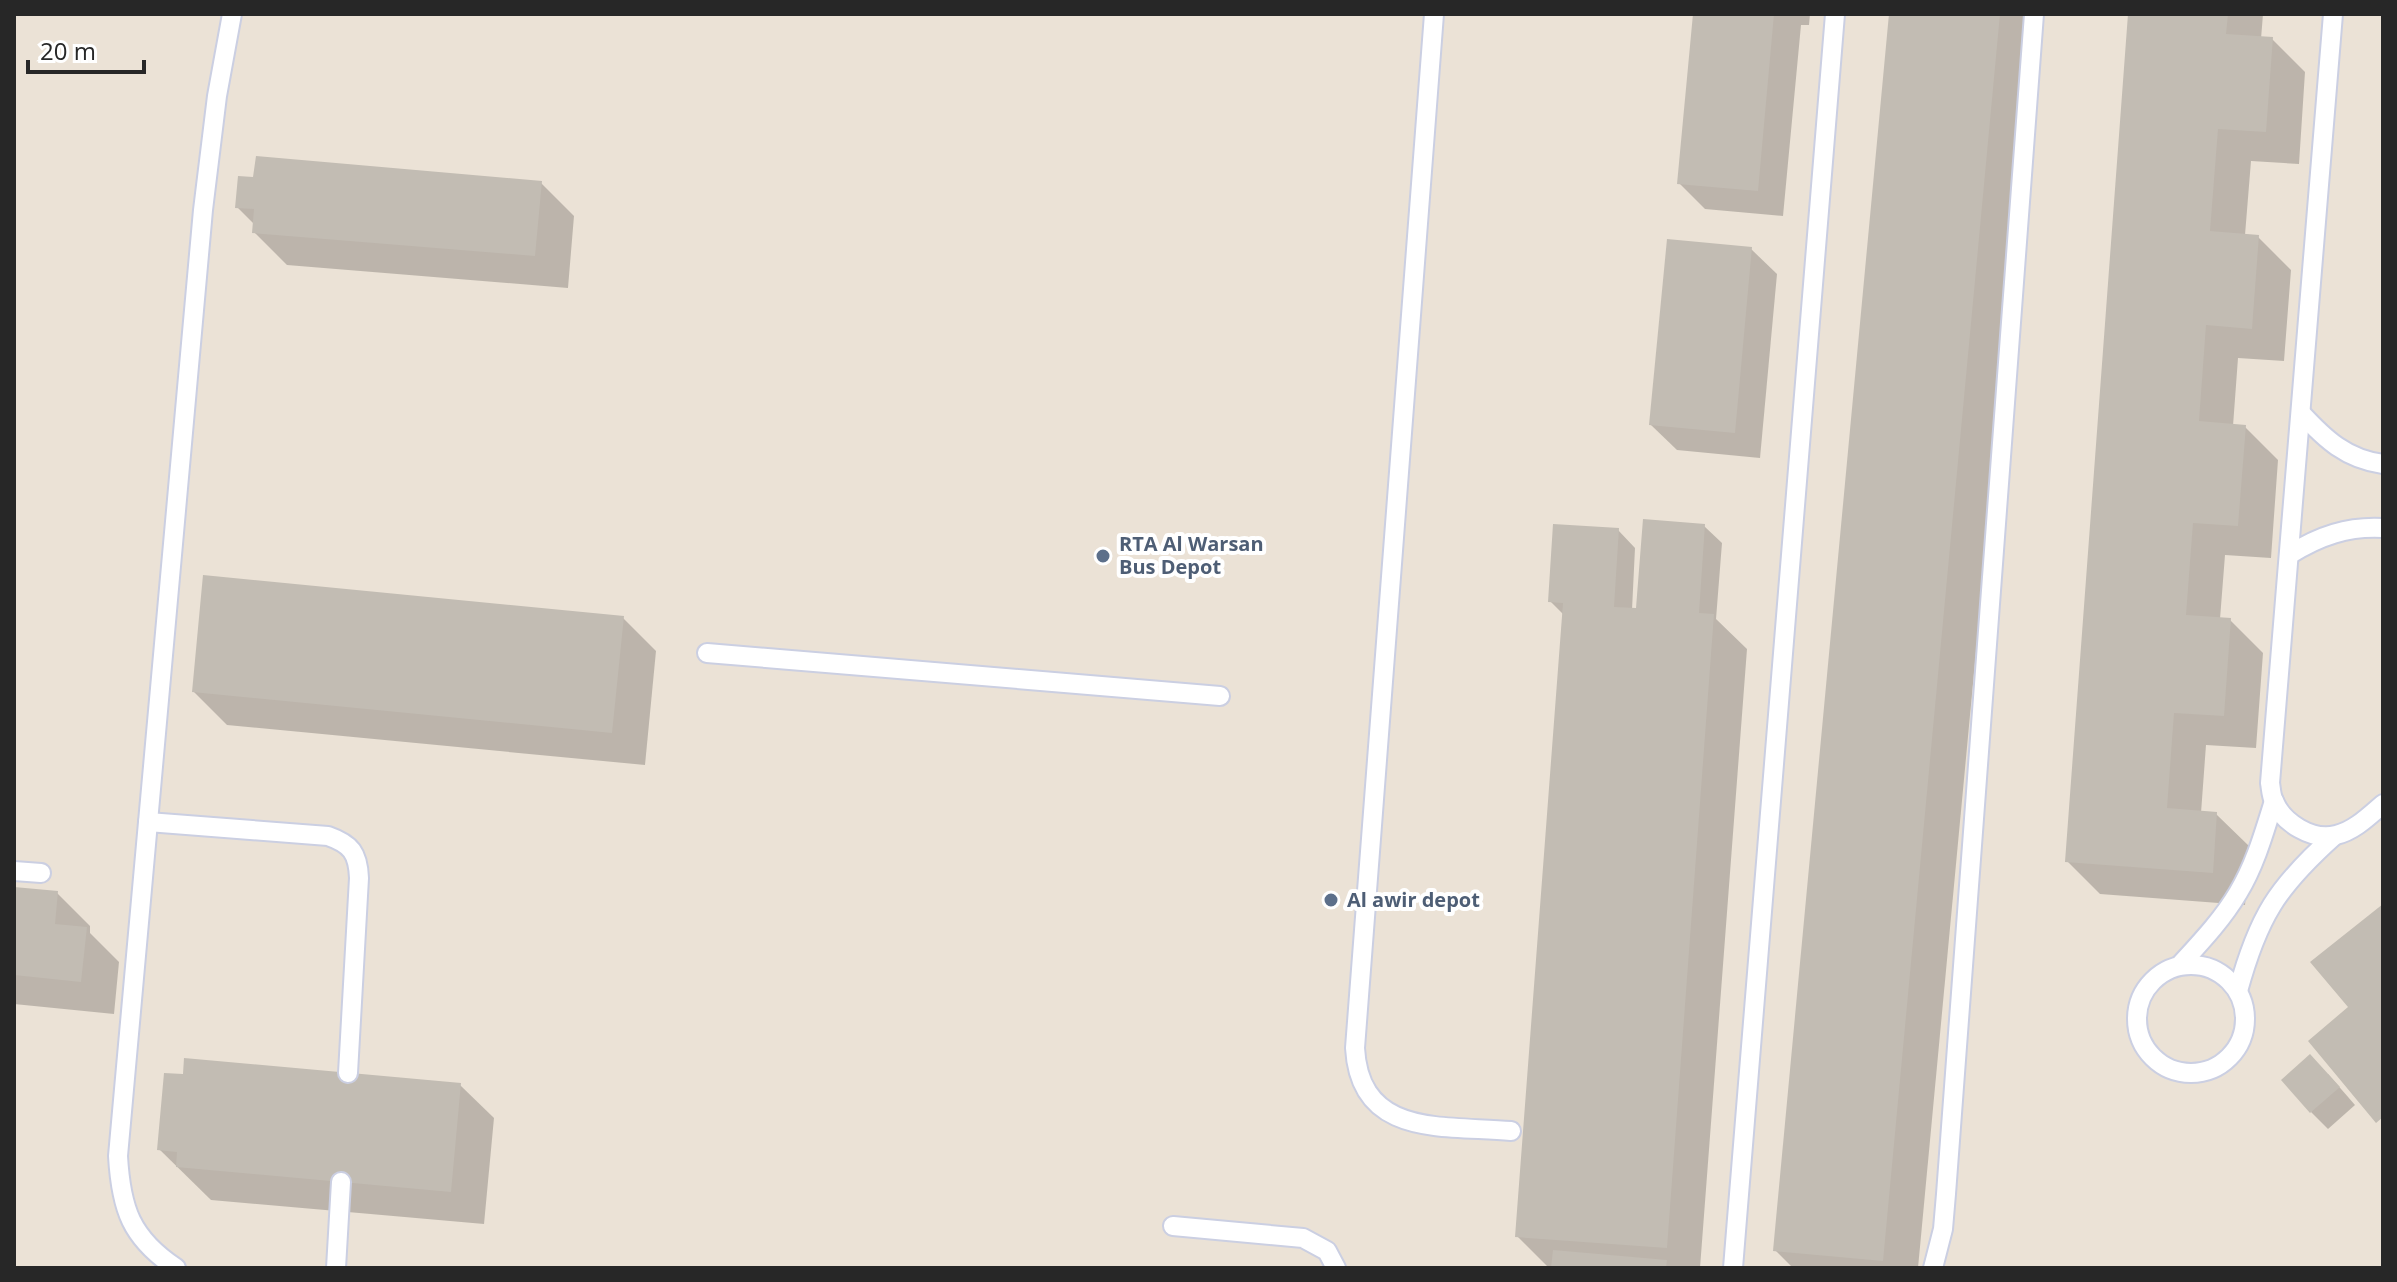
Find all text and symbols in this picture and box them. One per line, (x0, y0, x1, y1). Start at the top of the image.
scale bar (28, 24, 144, 74)
text: 20 m (40, 34, 96, 67)
place label: RTA Al Warsan Bus Depot (1119, 530, 1264, 580)
marker: RTA Al Warsan Bus Depot (1094, 547, 1112, 565)
place label: Al awir depot (1347, 886, 1480, 913)
marker: Al awir depot (1322, 891, 1340, 909)

